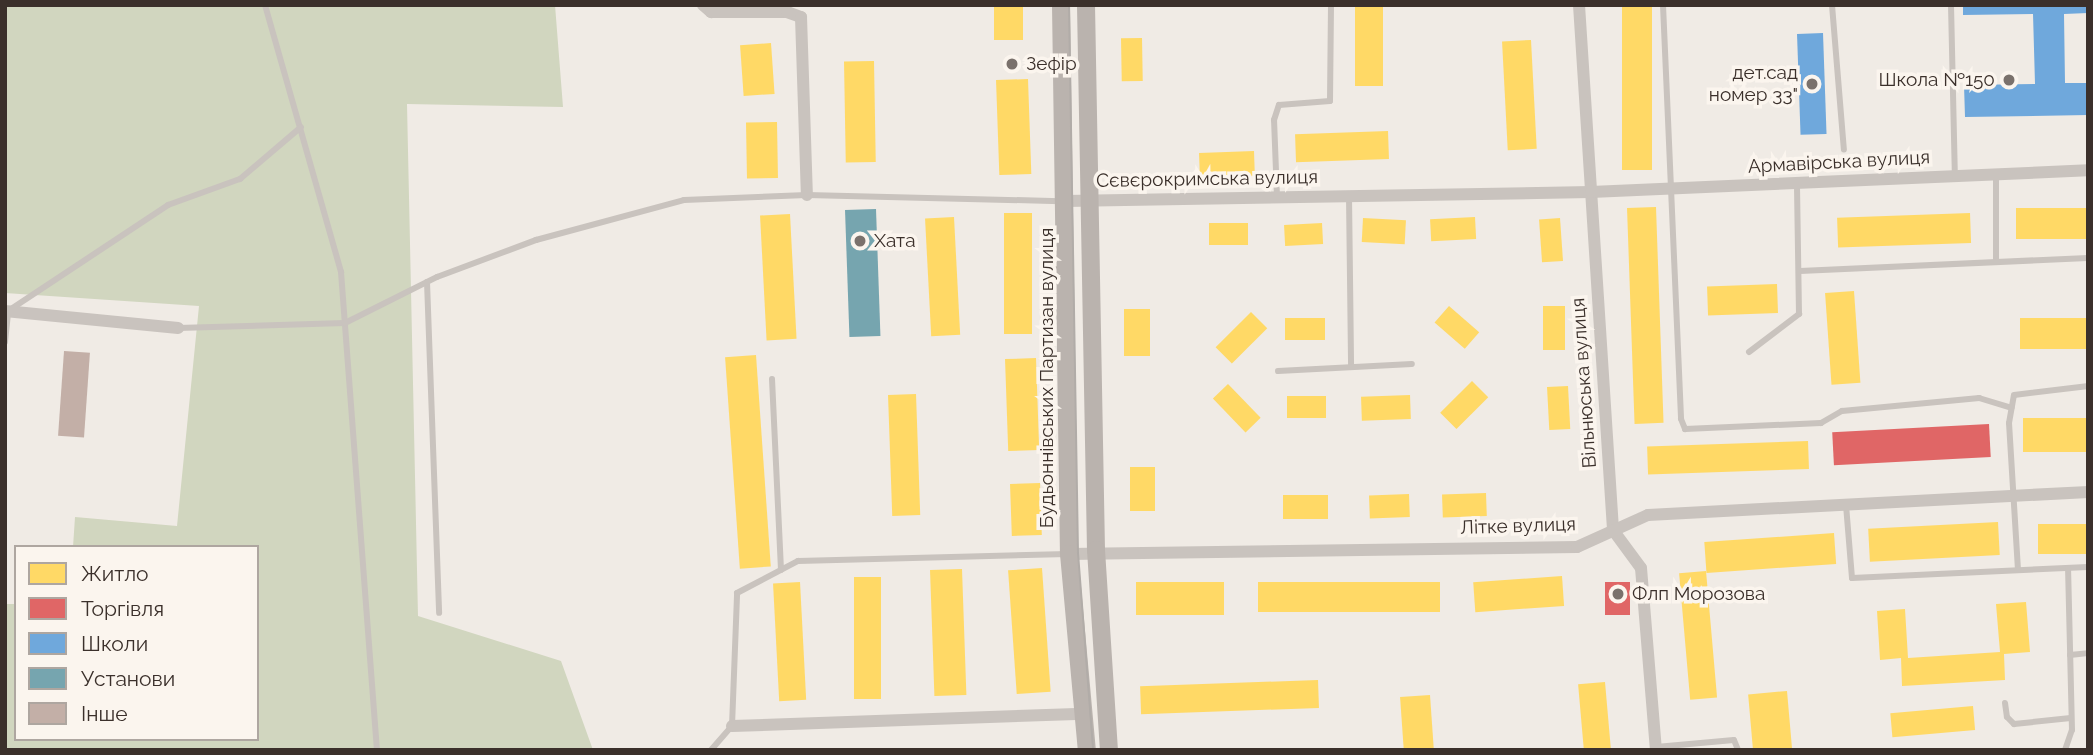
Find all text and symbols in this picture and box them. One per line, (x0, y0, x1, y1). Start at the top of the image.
place label: Зефір (1026, 53, 1077, 75)
marker: Зефір (1004, 56, 1020, 72)
place label: дет.сад номер 33" (1709, 62, 1798, 106)
place label: Школа №150 (1878, 69, 1995, 91)
marker: Школа №150 (2001, 72, 2017, 88)
marker: дет.сад номер 33" (1804, 76, 1820, 92)
street label: Армавірська вулиця (1747, 146, 1931, 178)
street label: Сєвєрокримська вулиця (1096, 166, 1318, 192)
street label: Будьоннівських Партизан вулиця (1036, 228, 1058, 528)
place label: Хата (874, 230, 915, 252)
marker: Хата (852, 233, 868, 249)
street label: Вільнюська вулиця (1567, 297, 1601, 469)
street label: Літке вулиця (1460, 513, 1576, 539)
legend (14, 545, 259, 741)
text: Житло (81, 561, 149, 586)
place label: Флп Морозова (1632, 583, 1765, 605)
marker: Флп Морозова (1610, 586, 1626, 602)
text: Торгівля (81, 596, 164, 621)
text: Школи (81, 631, 148, 656)
text: Установи (81, 666, 175, 691)
text: Інше (81, 701, 128, 726)

